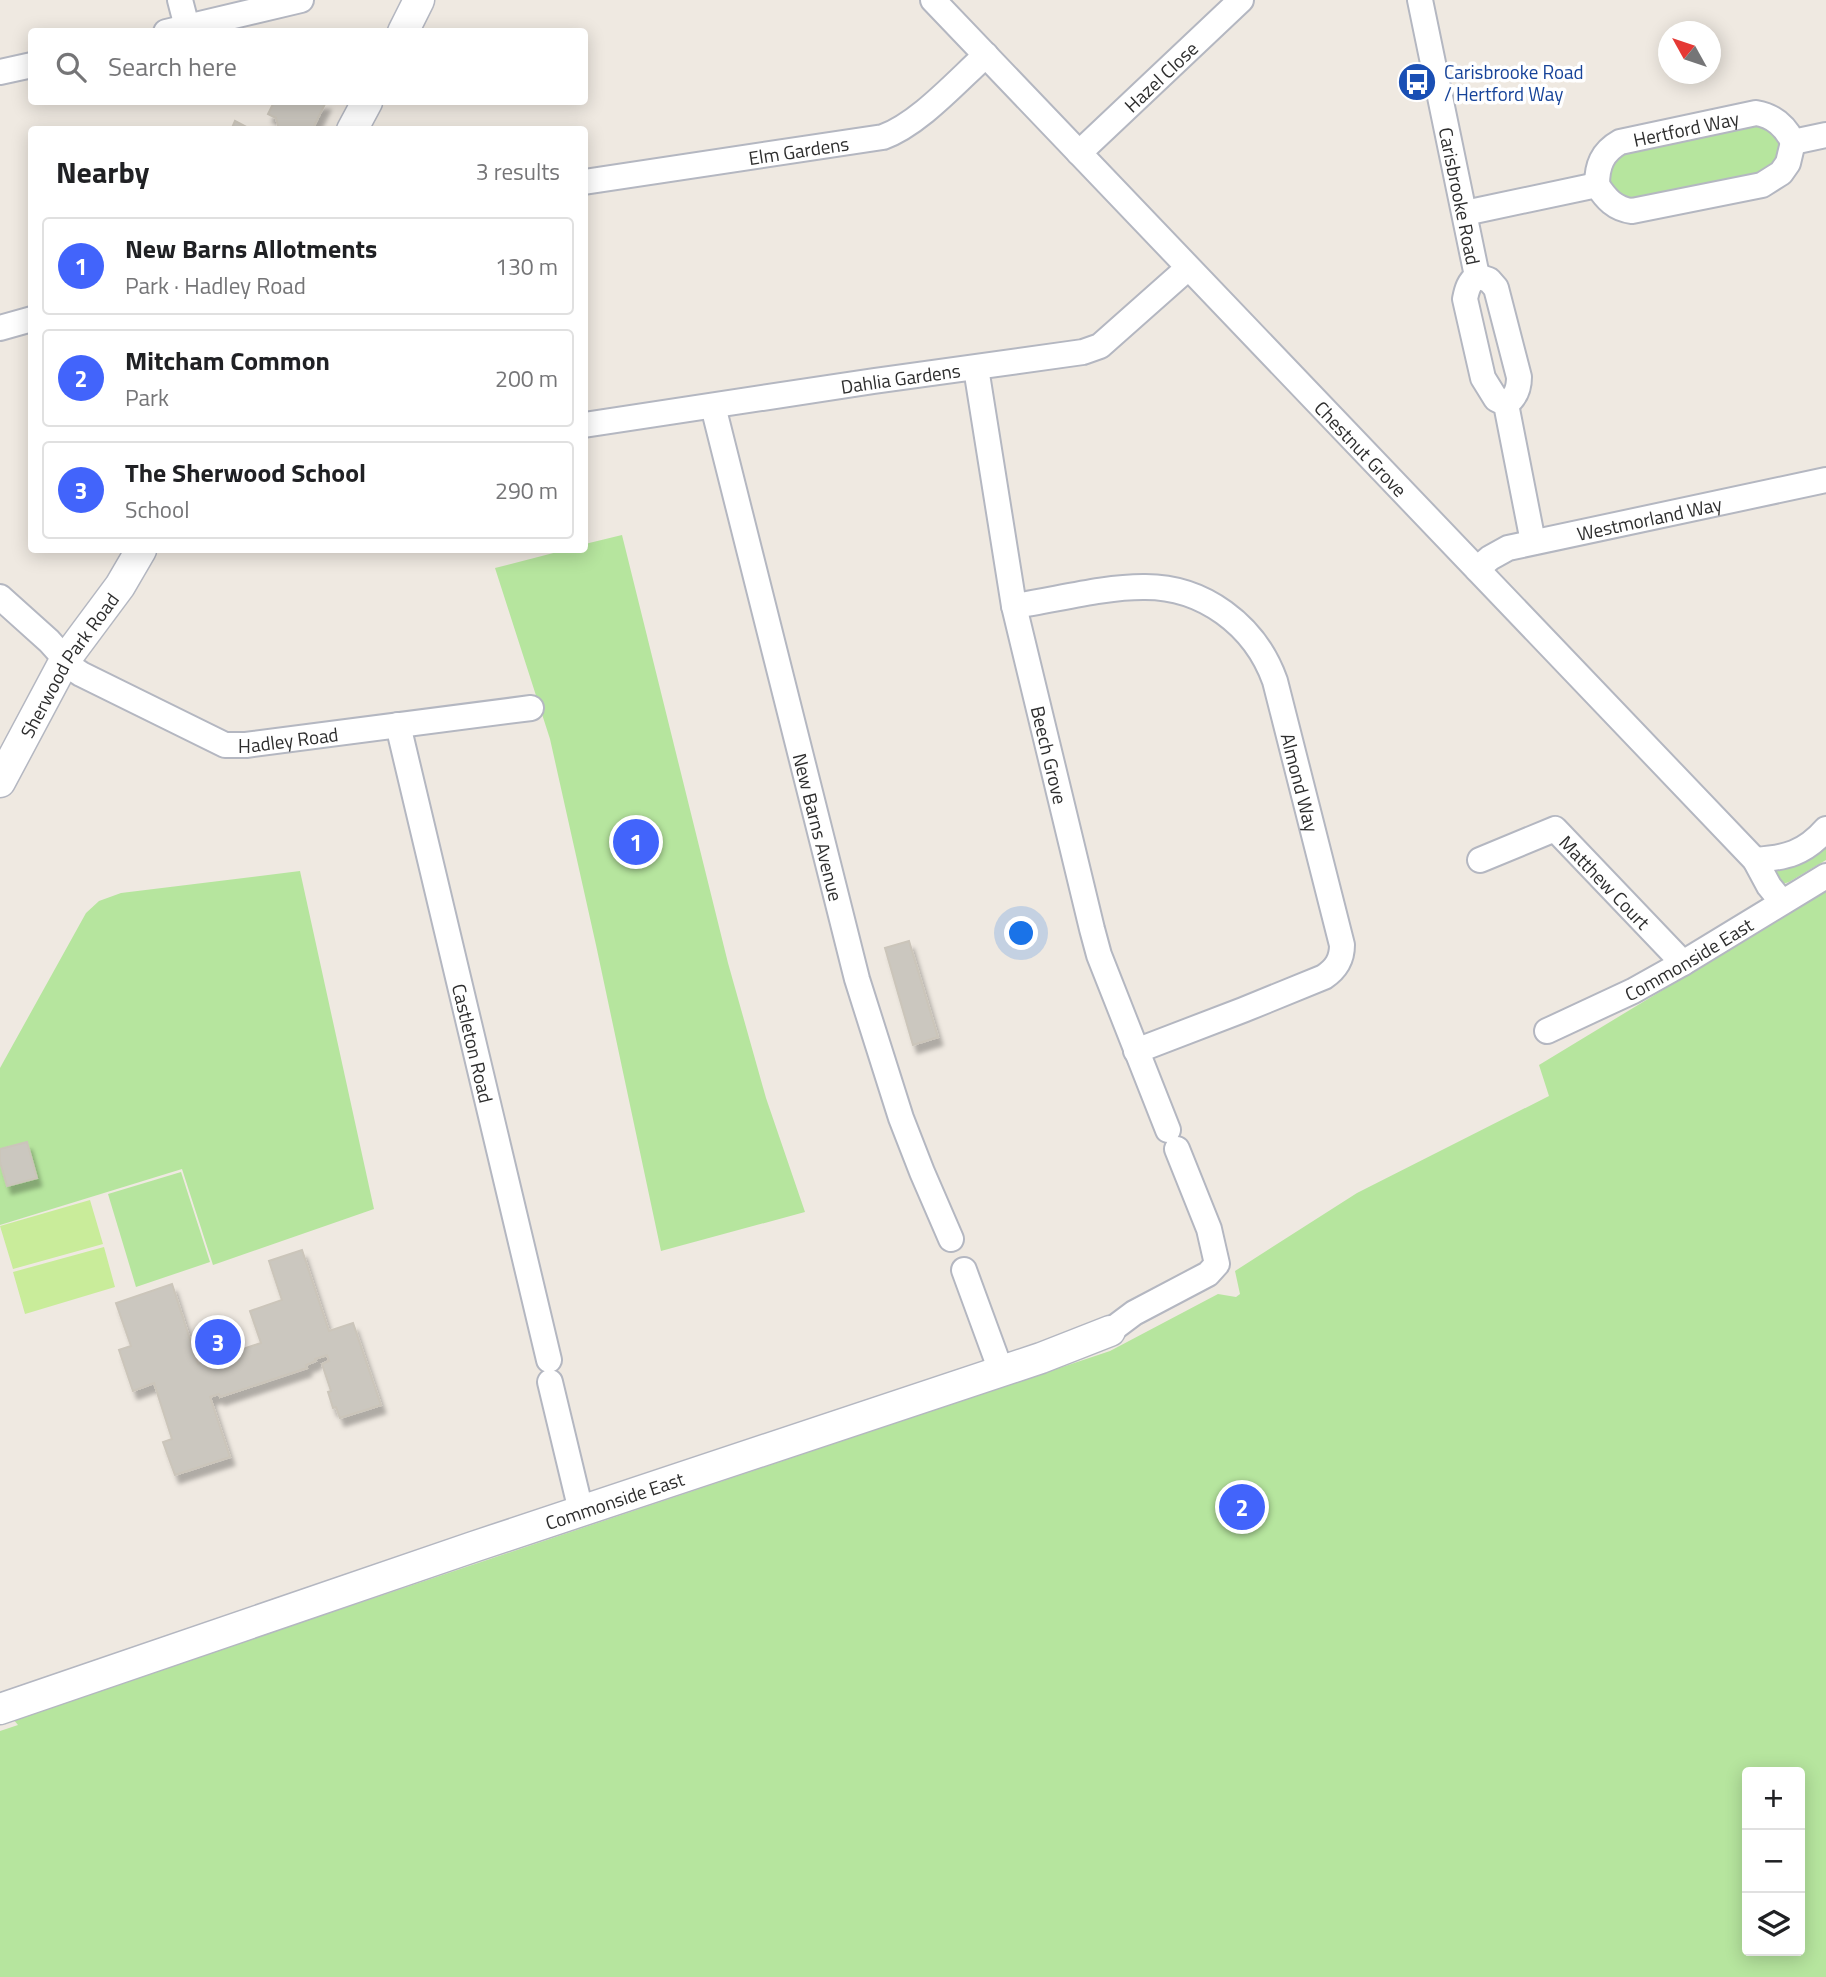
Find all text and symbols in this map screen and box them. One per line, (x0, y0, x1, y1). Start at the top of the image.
north arrow (1658, 21, 1721, 84)
search box (28, 28, 588, 105)
street label: Hazel Close (1117, 34, 1204, 118)
text: Search here (108, 47, 237, 86)
icon: search (52, 48, 90, 86)
place label: Carisbrooke Road / Hertford Way (1444, 57, 1584, 108)
bus stop icon: Carisbrooke Road / Hertford Way (1396, 61, 1438, 103)
street label: Hertford Way (1630, 103, 1741, 153)
street label: Carisbrooke Road (1432, 124, 1489, 267)
street label: Elm Gardens (746, 128, 851, 172)
text: Nearby (56, 149, 149, 195)
text: 3 results (476, 154, 560, 189)
text: New Barns Allotments (125, 229, 377, 268)
text: 1 (75, 249, 87, 284)
text: 130 m (495, 249, 558, 284)
text: Park · Hadley Road (125, 268, 306, 303)
text: Mitcham Common (125, 341, 330, 380)
street label: Dahlia Gardens (839, 355, 962, 400)
text: 2 (75, 361, 87, 396)
text: 200 m (495, 361, 558, 396)
text: Park (125, 380, 169, 415)
street label: Chestnut Grove (1308, 394, 1415, 503)
text: The Sherwood School (125, 453, 366, 492)
text: 3 (75, 473, 87, 508)
text: 290 m (495, 473, 558, 508)
street label: Westmorland Way (1574, 488, 1724, 547)
text: School (125, 492, 189, 527)
street label: Sherwood Park Road (12, 586, 125, 743)
street label: Beech Grove (1024, 703, 1076, 807)
street label: Hadley Road (238, 719, 340, 760)
street label: Almond Way (1274, 730, 1327, 835)
street label: New Barns Avenue (786, 750, 851, 904)
pin: 1 (613, 816, 659, 868)
street label: Matthew Court (1553, 828, 1658, 936)
street label: Commonside East (1619, 909, 1758, 1008)
your location (1004, 916, 1038, 950)
street label: Castleton Road (445, 981, 502, 1106)
pin: 3 (195, 1316, 241, 1368)
street label: Commonside East (541, 1463, 688, 1537)
pin: 2 (1219, 1481, 1265, 1533)
map controls (1742, 1767, 1805, 1956)
button: + (1742, 1767, 1805, 1830)
button: − (1742, 1830, 1805, 1893)
button: layers (1742, 1893, 1805, 1956)

